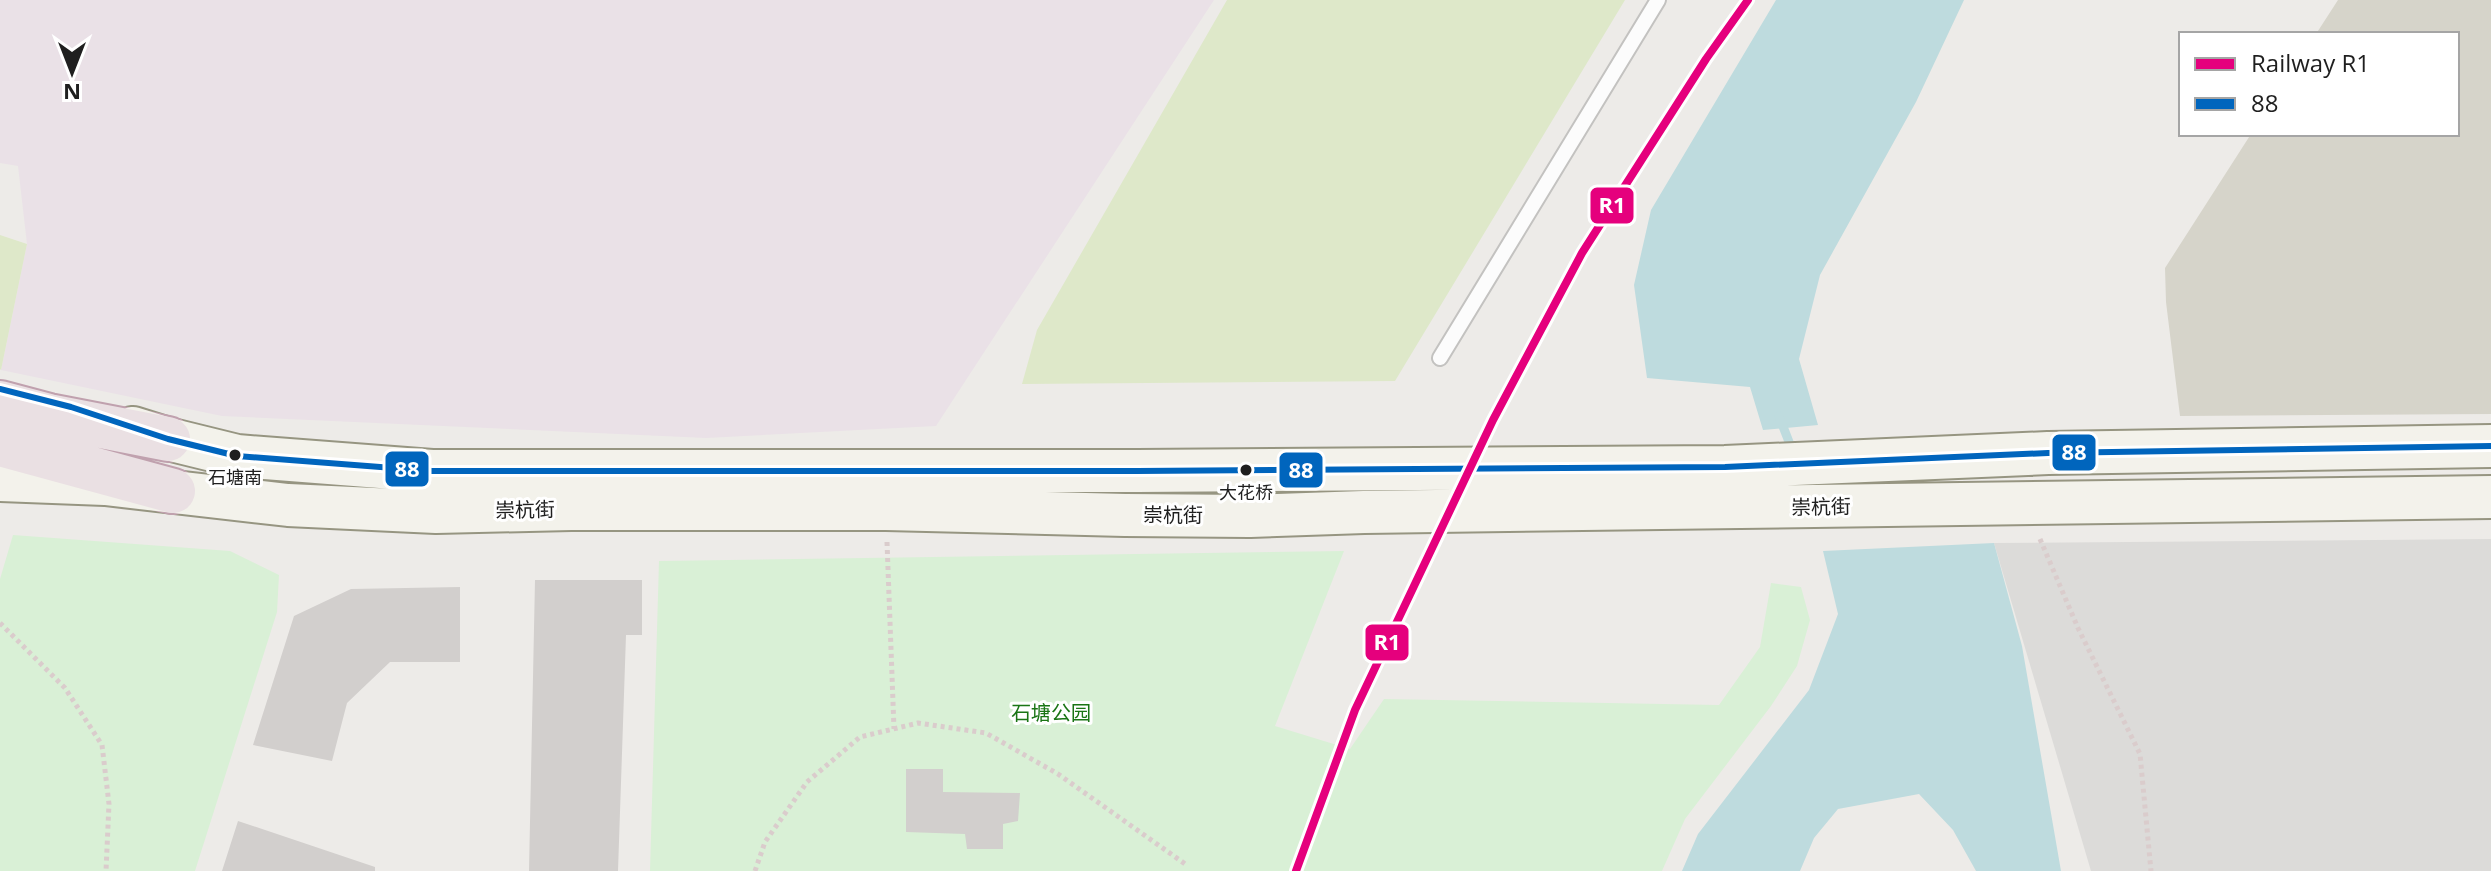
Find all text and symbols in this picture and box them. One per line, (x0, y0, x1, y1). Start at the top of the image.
north arrow (32, 32, 112, 112)
legend (2179, 32, 2459, 136)
text: Railway R1 (2251, 46, 2370, 79)
text: N (63, 78, 81, 108)
text: 88 (2251, 86, 2278, 119)
line badge: R1 (1589, 186, 1635, 225)
text: R1 (1598, 189, 1626, 219)
line badge: 88 (2051, 433, 2097, 472)
text: 88 (2061, 436, 2087, 466)
marker: 石塘南 (227, 447, 243, 463)
line badge: 88 (384, 450, 430, 488)
line badge: 88 (1278, 451, 1324, 489)
text: 88 (394, 453, 420, 483)
text: 88 (1288, 454, 1314, 484)
marker: 大花桥 (1238, 462, 1254, 478)
place label: 石塘南 (208, 465, 262, 489)
place label: 大花桥 (1219, 480, 1273, 504)
street label: 崇杭街 (1791, 492, 1851, 521)
street label: 崇杭街 (495, 495, 555, 524)
street label: 崇杭街 (1143, 501, 1203, 528)
line badge: R1 (1364, 623, 1410, 662)
text: R1 (1373, 626, 1401, 656)
park label: 石塘公园 (1011, 699, 1091, 726)

